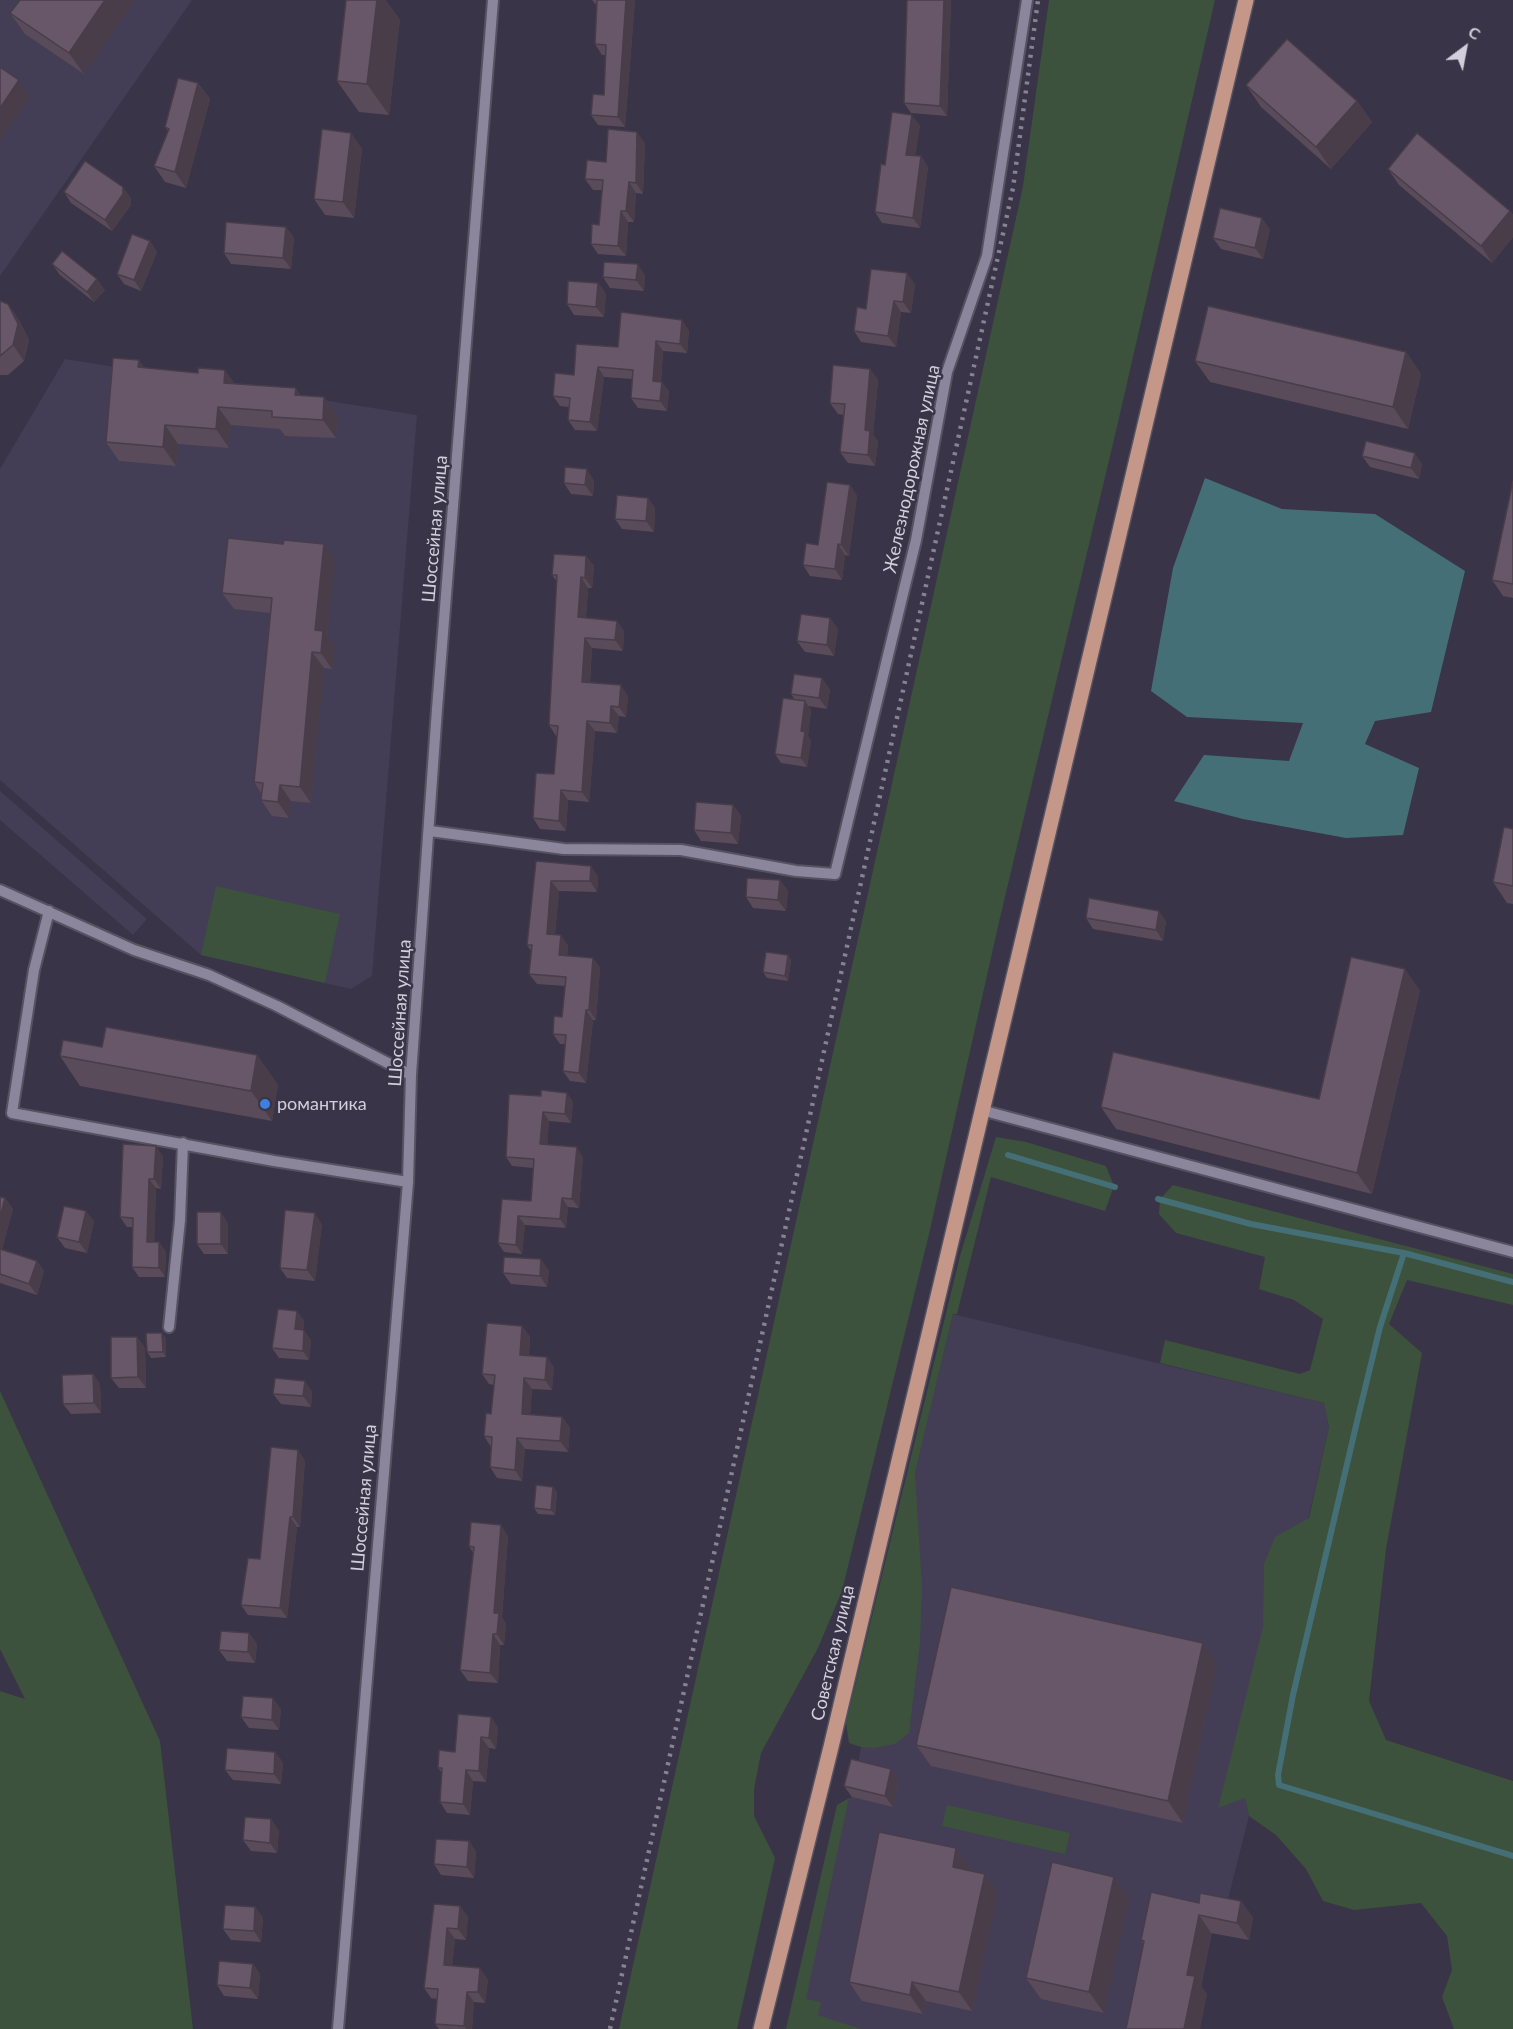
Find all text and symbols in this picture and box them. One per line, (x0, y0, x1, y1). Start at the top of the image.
north arrow (1435, 18, 1495, 78)
text: С (1465, 21, 1484, 43)
street label: Железнодорожная улица (879, 363, 945, 575)
street label: Шоссейная улица (418, 454, 452, 604)
street label: Шоссейная улица (384, 939, 416, 1087)
place label: романтика (277, 1093, 367, 1115)
marker: романтика (258, 1097, 272, 1111)
street label: Шоссейная улица (347, 1423, 381, 1573)
street label: Советская улица (807, 1583, 859, 1723)

